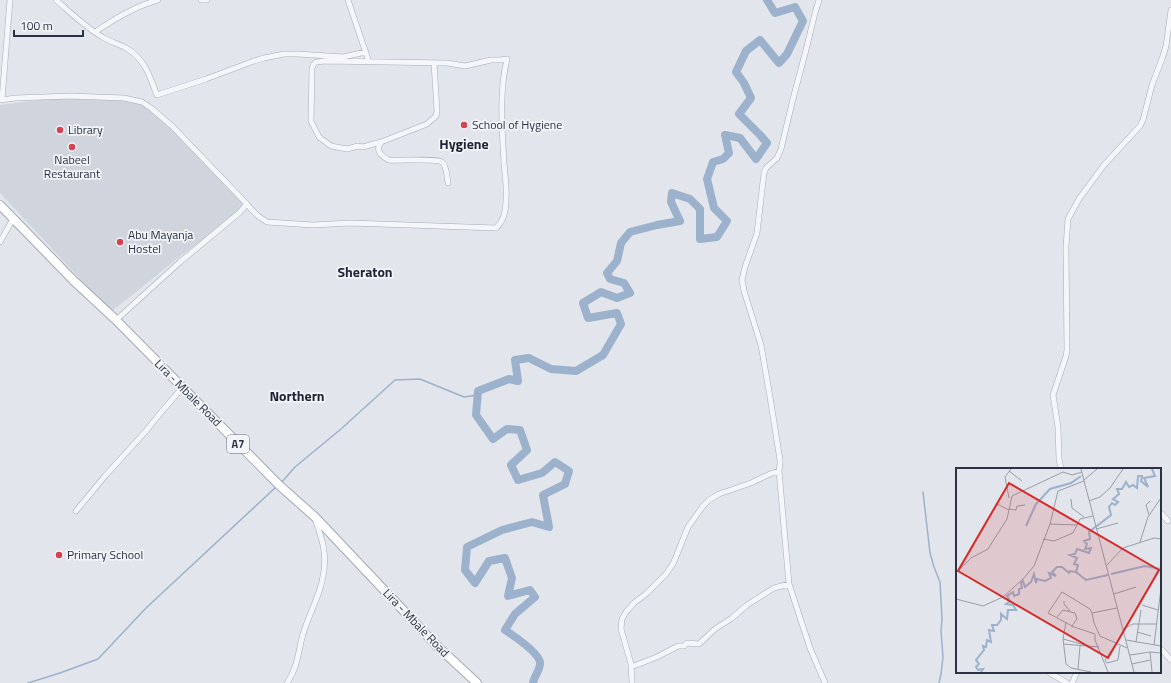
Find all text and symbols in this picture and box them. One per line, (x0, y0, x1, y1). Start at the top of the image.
scale bar (14, 12, 83, 38)
text: 100 m (20, 16, 53, 35)
place label: School of Hygiene (472, 115, 562, 134)
place label: Library (68, 120, 103, 139)
marker: School of Hygiene (459, 120, 469, 130)
marker: Library (55, 125, 65, 135)
district label: Hygiene (439, 133, 489, 154)
marker: Nabeel Restaurant (67, 142, 77, 152)
place label: Nabeel Restaurant (44, 150, 101, 183)
place label: Abu Mayanja Hostel (128, 225, 193, 258)
marker: Abu Mayanja Hostel (115, 237, 125, 247)
district label: Sheraton (337, 261, 393, 282)
street label: Lira - Mbale Road (150, 354, 227, 431)
district label: Northern (269, 385, 325, 406)
road number: A7 (227, 435, 249, 453)
inset map (956, 468, 1161, 673)
place label: Primary School (67, 545, 143, 564)
marker: Primary School (54, 550, 64, 560)
street label: Lira - Mbale Road (379, 584, 454, 661)

